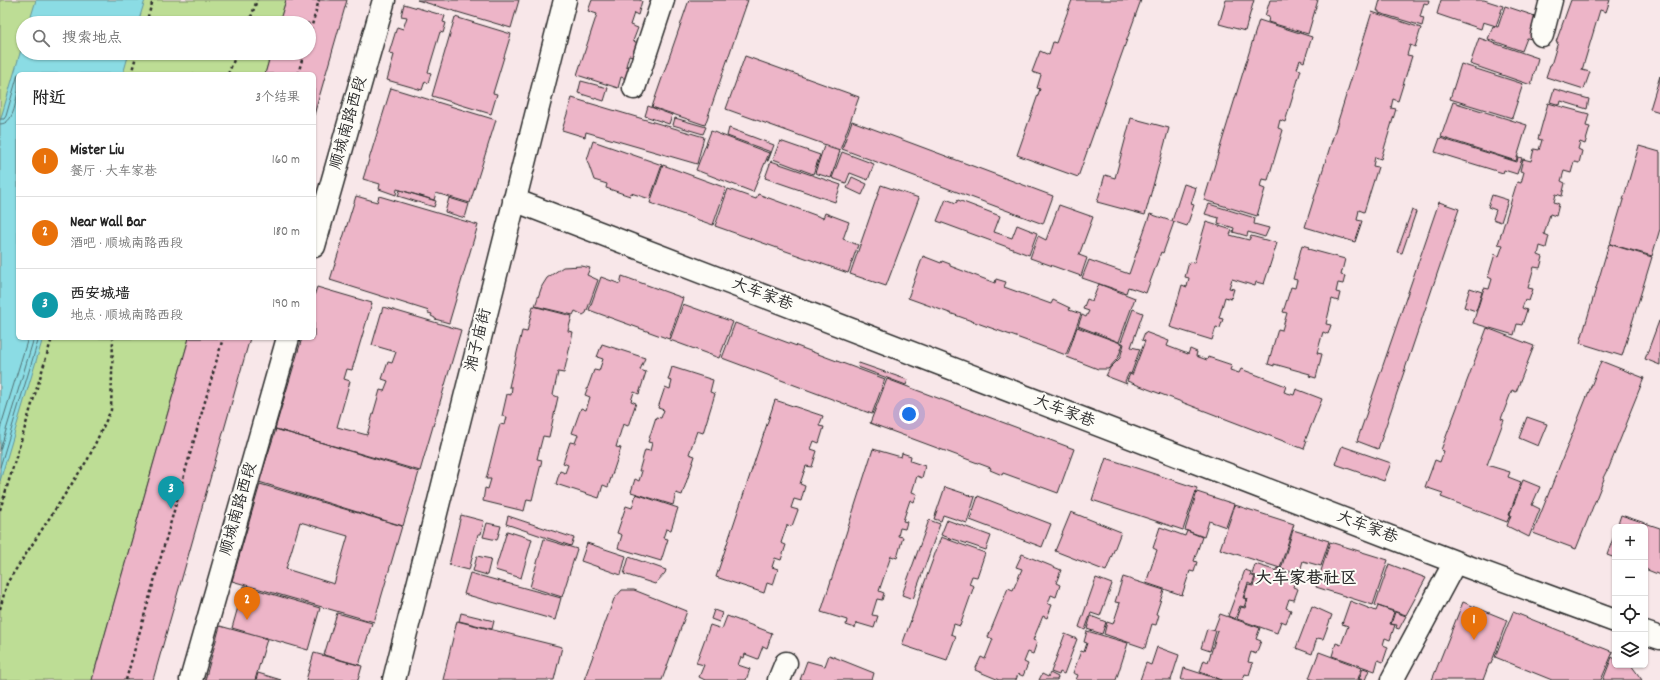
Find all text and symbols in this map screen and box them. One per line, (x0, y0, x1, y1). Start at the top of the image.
search box (16, 16, 316, 60)
icon: search (30, 27, 52, 49)
text: 搜索地点 (62, 28, 122, 50)
street label: 顺城南路西段 (325, 74, 373, 172)
text: 附近 (32, 88, 66, 112)
text: 3个结果 (255, 89, 300, 108)
text: Mister Liu (70, 140, 124, 162)
text: 1 (44, 151, 46, 170)
text: 160 m (272, 151, 300, 170)
text: 餐厅 · 大车家巷 (70, 163, 157, 182)
text: Near Wall Bar (70, 212, 146, 234)
text: 2 (42, 223, 48, 242)
text: 180 m (273, 223, 300, 242)
text: 酒吧 · 顺城南路西段 (70, 235, 183, 254)
street label: 大车家巷 (728, 273, 796, 317)
text: 西安城墙 (70, 284, 130, 306)
text: 3 (42, 295, 48, 314)
text: 190 m (272, 295, 300, 314)
street label: 湘子庙街 (460, 306, 498, 374)
text: 地点 · 顺城南路西段 (70, 307, 183, 326)
street label: 大车家巷 (1030, 390, 1098, 434)
your location (899, 404, 919, 424)
street label: 顺城南路西段 (215, 460, 263, 558)
pin: 3 (158, 476, 184, 509)
street label: 大车家巷 (1333, 506, 1401, 550)
map controls (1612, 524, 1648, 668)
button: + (1612, 524, 1648, 560)
button: − (1612, 560, 1648, 596)
district label: 大车家巷社区 (1255, 568, 1357, 592)
pin: 2 (234, 587, 260, 620)
button: locate (1612, 596, 1648, 632)
pin: 1 (1461, 607, 1487, 640)
button: layers (1612, 632, 1648, 668)

